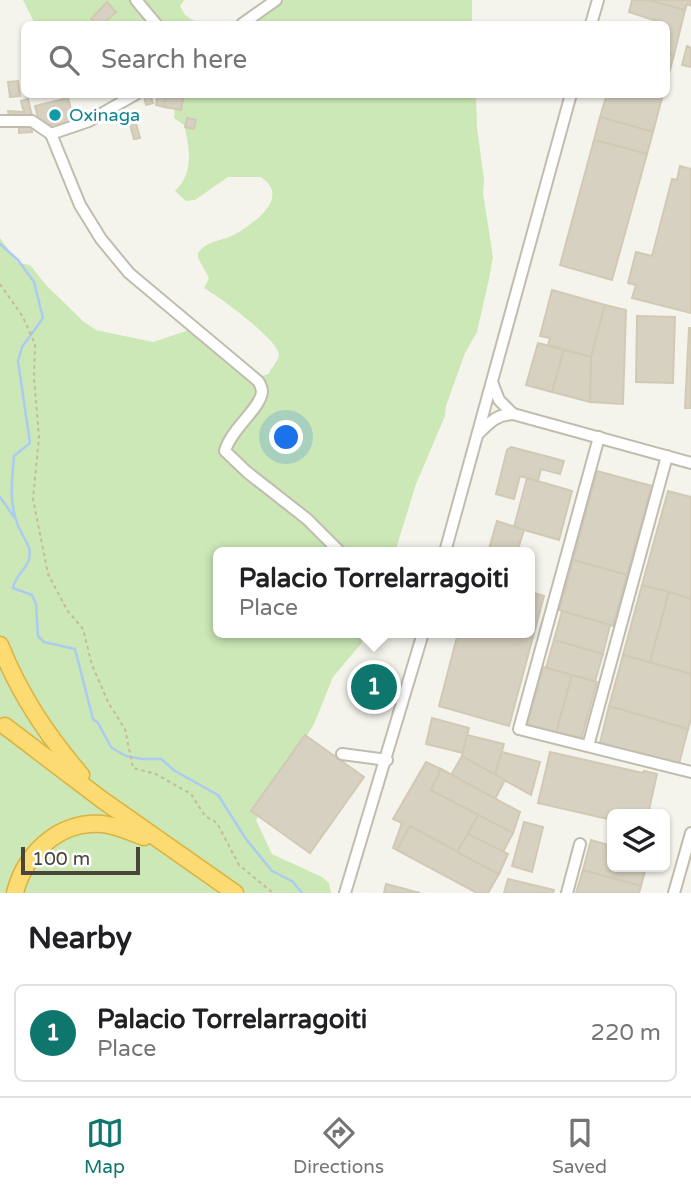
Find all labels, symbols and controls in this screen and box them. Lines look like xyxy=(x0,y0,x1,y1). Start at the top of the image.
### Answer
search box xyxy=(21,21,670,98)
icon: search xyxy=(45,41,83,79)
text: Search here xyxy=(101,44,247,75)
place label: Oxinaga xyxy=(69,104,140,126)
marker: Oxinaga xyxy=(47,107,63,123)
your location xyxy=(269,420,303,454)
popup xyxy=(213,547,535,638)
text: Palacio Torrelarragoiti xyxy=(239,563,509,594)
text: Place xyxy=(239,594,298,622)
pin: 1 xyxy=(351,661,397,713)
map controls xyxy=(607,809,670,872)
button: layers xyxy=(607,809,670,872)
scale bar xyxy=(21,844,140,876)
text: 100 m xyxy=(32,848,90,870)
text: Nearby xyxy=(28,920,132,957)
text: Palacio Torrelarragoiti xyxy=(97,1004,367,1035)
text: 1 xyxy=(46,1019,60,1047)
text: 220 m xyxy=(591,1019,661,1047)
text: Place xyxy=(97,1035,156,1063)
tab: Map xyxy=(84,1114,125,1178)
tab: Directions xyxy=(293,1114,384,1178)
tab: Saved xyxy=(552,1114,607,1178)

